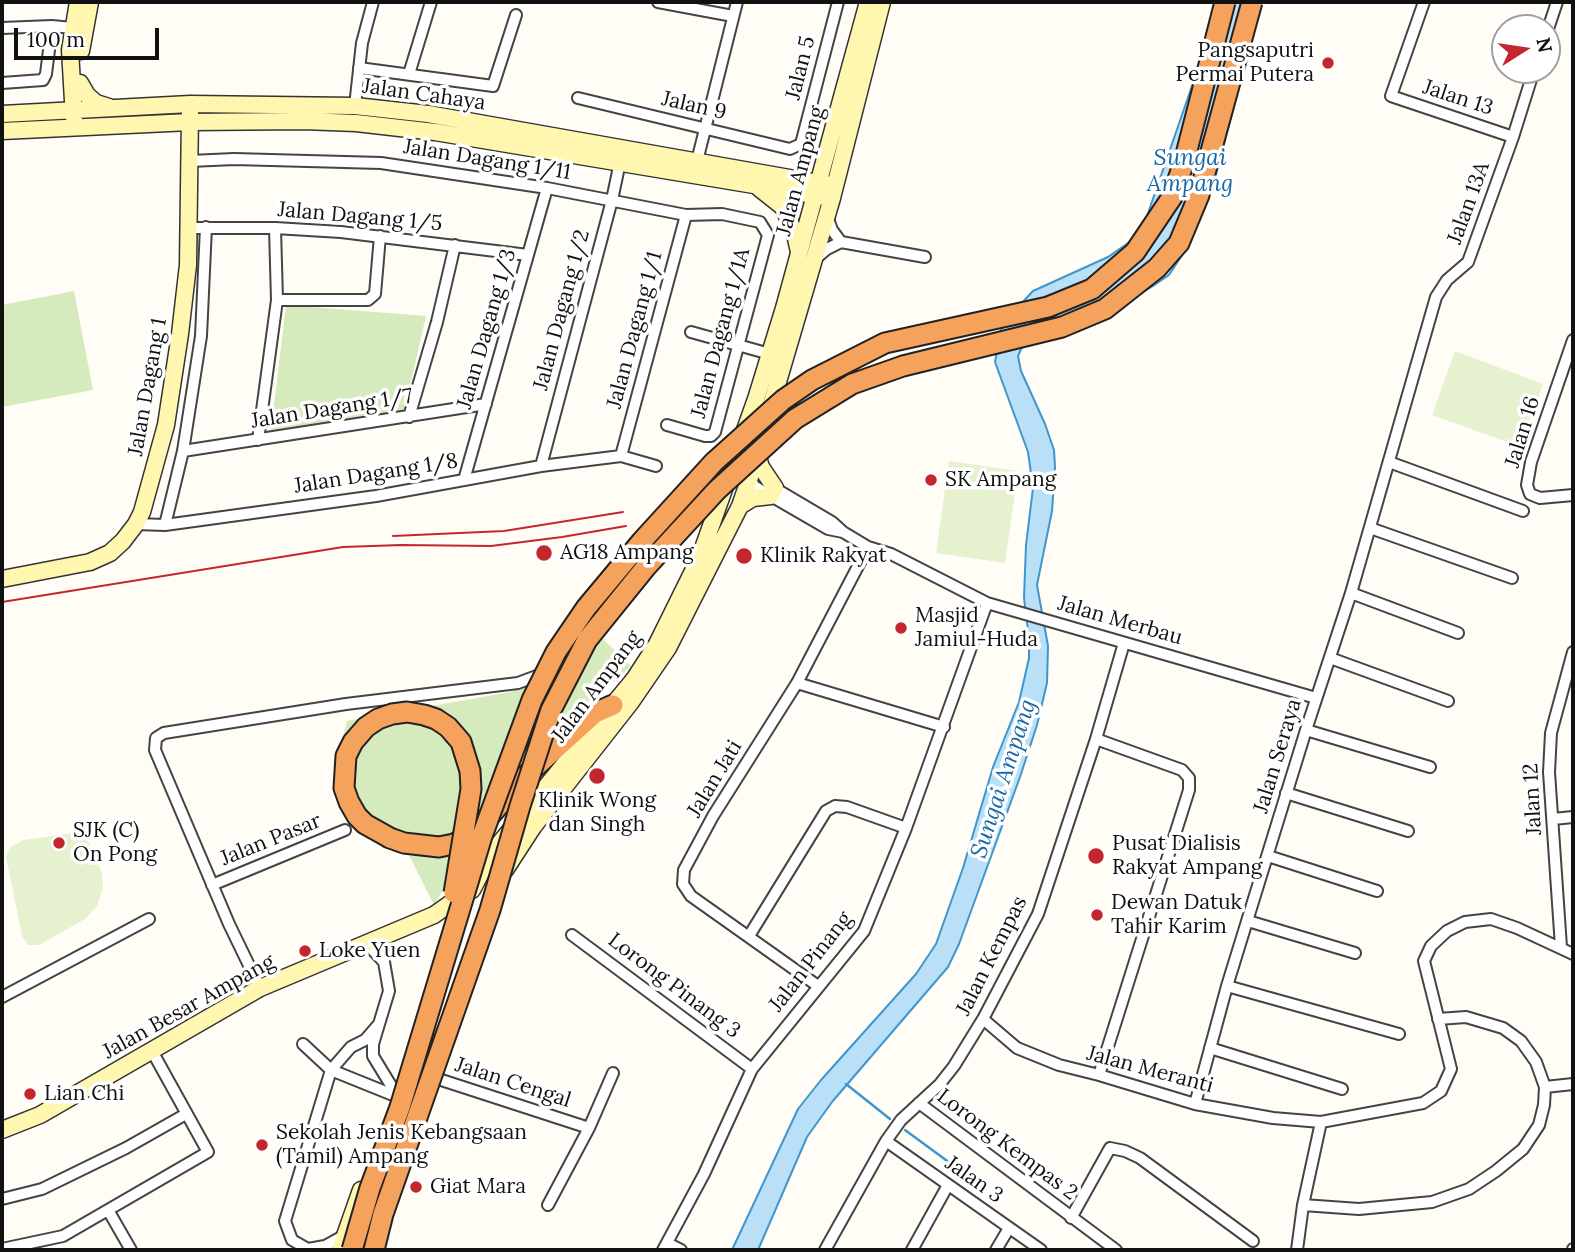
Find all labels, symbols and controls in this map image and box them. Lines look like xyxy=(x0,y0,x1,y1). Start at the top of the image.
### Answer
scale bar xyxy=(18,14,163,58)
north arrow xyxy=(1491,14,1561,84)
text: 100 m xyxy=(27,26,85,53)
street label: Jalan 5 xyxy=(781,34,821,102)
text: N xyxy=(1531,35,1558,55)
place label: Pangsaputri Permai Putera xyxy=(1175,38,1314,88)
marker: Pangsaputri Permai Putera xyxy=(1320,55,1336,71)
street label: Jalan Cahaya xyxy=(361,74,487,116)
street label: Jalan 13 xyxy=(1420,75,1496,121)
street label: Jalan 9 xyxy=(659,86,729,126)
street label: Jalan Ampang xyxy=(772,104,830,238)
street label: Jalan Dagang 1/11 xyxy=(402,134,572,186)
water label: Sungai Ampang xyxy=(1147,144,1233,198)
street label: Jalan 13A xyxy=(1443,158,1495,248)
street label: Jalan Dagang 1/5 xyxy=(277,197,443,237)
street label: Jalan Dagang 1/2 xyxy=(528,227,596,393)
street label: Jalan Dagang 1/1A xyxy=(686,245,756,421)
street label: Jalan Dagang 1/3 xyxy=(452,246,522,412)
street label: Jalan Dagang 1/1 xyxy=(602,249,668,411)
street label: Jalan Dagang 1 xyxy=(123,316,173,458)
street label: Jalan Dagang 1/7 xyxy=(249,384,415,434)
street label: Jalan 16 xyxy=(1500,393,1546,471)
street label: Jalan Dagang 1/8 xyxy=(292,449,460,499)
place label: SK Ampang xyxy=(945,467,1056,493)
marker: SK Ampang xyxy=(923,472,939,488)
place label: AG18 Ampang xyxy=(560,540,694,566)
marker: AG18 Ampang xyxy=(534,543,554,563)
place label: Klinik Rakyat xyxy=(760,543,887,569)
marker: Klinik Rakyat xyxy=(734,546,754,566)
street label: Jalan Merbau xyxy=(1055,591,1185,651)
place label: Masjid Jamiul-Huda xyxy=(915,603,1038,653)
marker: Masjid Jamiul-Huda xyxy=(893,620,909,636)
street label: Jalan Ampang xyxy=(547,626,647,748)
water label: Sungai Ampang xyxy=(965,696,1043,862)
street label: Jalan Seraya xyxy=(1249,696,1307,816)
street label: Jalan Jati xyxy=(682,736,748,822)
street label: Jalan 12 xyxy=(1519,762,1547,836)
marker: Klinik Wong dan Singh xyxy=(587,766,607,786)
place label: Klinik Wong dan Singh xyxy=(538,788,656,838)
street label: Jalan Pasar xyxy=(217,808,325,872)
place label: SJK (C) On Pong xyxy=(73,818,157,868)
place label: Pusat Dialisis Rakyat Ampang xyxy=(1112,831,1262,881)
marker: SJK (C) On Pong xyxy=(51,835,67,851)
marker: Pusat Dialisis Rakyat Ampang xyxy=(1086,846,1106,866)
place label: Dewan Datuk Tahir Karim xyxy=(1111,890,1242,940)
street label: Jalan Kempas xyxy=(951,892,1033,1020)
street label: Jalan Pinang xyxy=(764,907,858,1017)
marker: Dewan Datuk Tahir Karim xyxy=(1089,907,1105,923)
street label: Lorong Pinang 3 xyxy=(603,928,745,1044)
place label: Loke Yuen xyxy=(319,938,420,964)
marker: Loke Yuen xyxy=(297,943,313,959)
street label: Jalan Besar Ampang xyxy=(99,949,279,1065)
street label: Jalan Meranti xyxy=(1084,1041,1216,1099)
street label: Jalan Cengal xyxy=(452,1052,574,1114)
place label: Lian Chi xyxy=(44,1081,124,1107)
street label: Lorong Kempas 2 xyxy=(932,1084,1082,1206)
marker: Lian Chi xyxy=(22,1086,38,1102)
place label: Sekolah Jenis Kebangsaan (Tamil) Ampang xyxy=(276,1120,527,1170)
marker: Sekolah Jenis Kebangsaan (Tamil) Ampang xyxy=(254,1137,270,1153)
street label: Jalan 3 xyxy=(940,1151,1008,1209)
place label: Giat Mara xyxy=(430,1174,526,1200)
marker: Giat Mara xyxy=(408,1179,424,1195)

